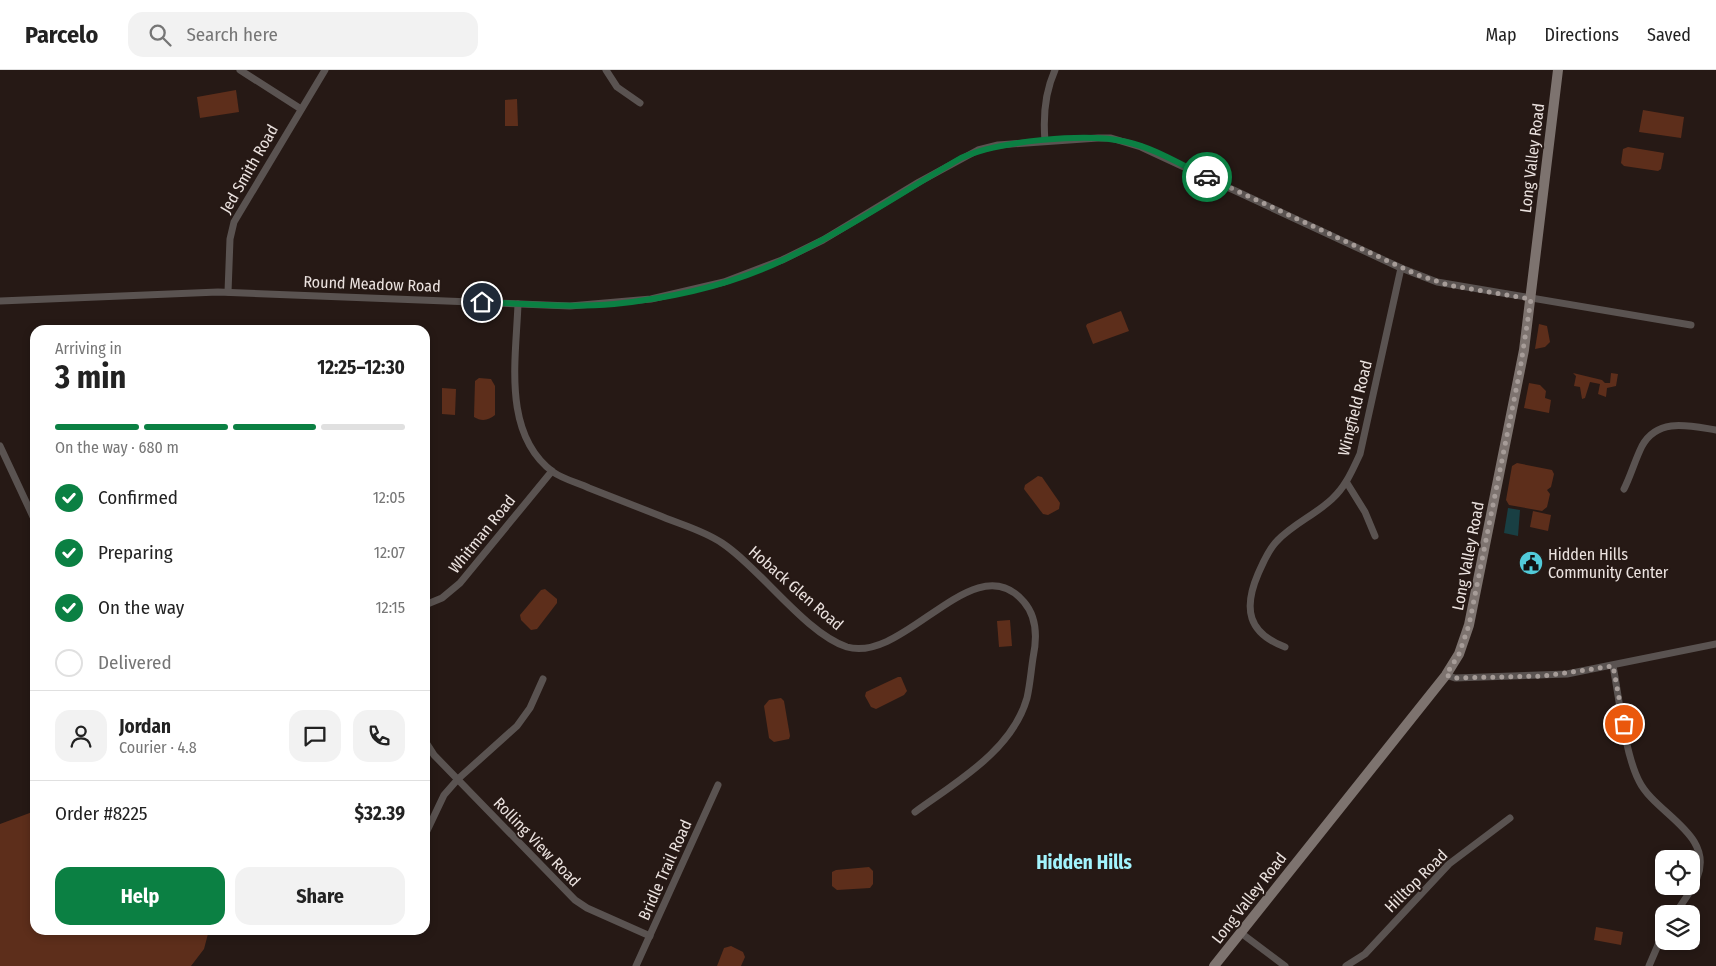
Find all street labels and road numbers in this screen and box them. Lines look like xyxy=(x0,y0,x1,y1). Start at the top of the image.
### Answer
street label: Long Valley Road xyxy=(1516,102,1548,214)
street label: Jed Smith Road xyxy=(216,121,282,217)
street label: Round Meadow Road xyxy=(303,272,441,296)
street label: Wingfield Road xyxy=(1334,358,1376,458)
street label: Whitman Road xyxy=(445,491,519,577)
street label: Long Valley Road xyxy=(1448,500,1488,612)
street label: Hoback Glen Road xyxy=(745,542,847,634)
street label: Rolling View Road xyxy=(490,793,584,891)
street label: Bridle Trail Road xyxy=(634,817,696,923)
street label: Hilltop Road xyxy=(1381,846,1451,916)
street label: Long Valley Road xyxy=(1208,849,1290,947)

